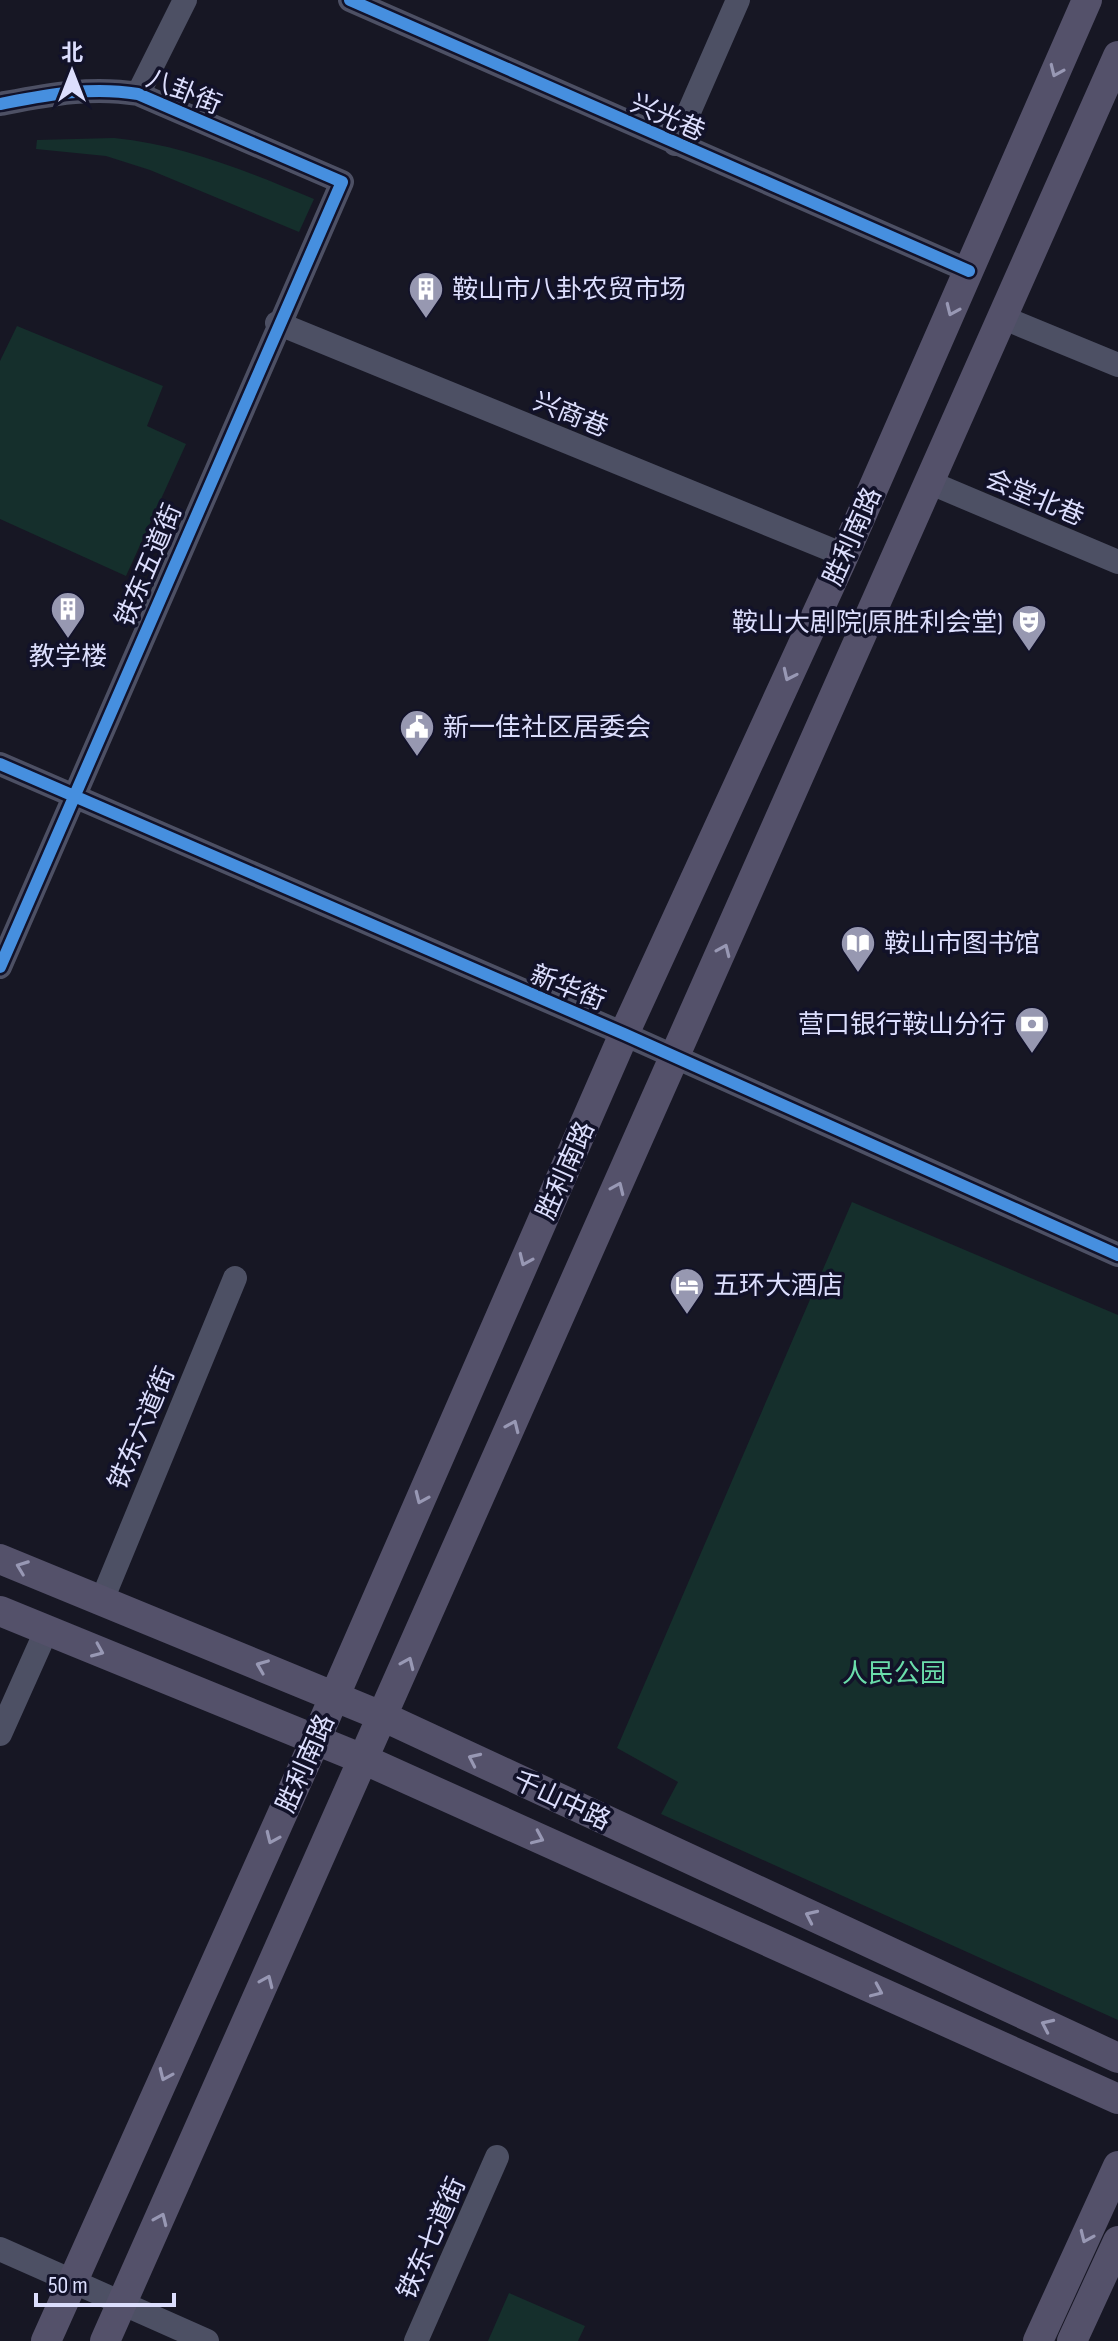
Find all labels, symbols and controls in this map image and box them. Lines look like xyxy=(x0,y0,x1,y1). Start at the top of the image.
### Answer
north arrow xyxy=(32,32,112,112)
text: 北 xyxy=(61,40,83,67)
street label: 八卦街 xyxy=(141,63,225,121)
one-way arrow xyxy=(1050,63,1066,78)
street label: 兴光巷 xyxy=(625,88,709,148)
building icon: 鞍山市八卦农贸市场 xyxy=(407,270,445,320)
place label: 鞍山市八卦农贸市场 xyxy=(452,275,686,306)
one-way arrow xyxy=(946,302,962,316)
street label: 兴商巷 xyxy=(528,386,612,444)
street label: 会堂北巷 xyxy=(980,464,1088,533)
street label: 胜利南路 xyxy=(818,483,889,590)
street label: 铁东五道街 xyxy=(110,500,189,631)
building icon: 教学楼 xyxy=(49,590,87,640)
theatre icon: 鞍山大剧院(原胜利会堂) xyxy=(1010,603,1048,653)
place label: 鞍山大剧院(原胜利会堂) xyxy=(732,608,1003,639)
place label: 教学楼 xyxy=(29,642,107,673)
one-way arrow xyxy=(783,667,799,681)
public building icon: 新一佳社区居委会 xyxy=(398,708,436,758)
place label: 新一佳社区居委会 xyxy=(443,713,651,744)
library icon: 鞍山市图书馆 xyxy=(839,924,877,974)
place label: 鞍山市图书馆 xyxy=(884,929,1040,960)
one-way arrow xyxy=(714,944,730,959)
street label: 新华街 xyxy=(525,959,609,1017)
bank icon: 营口银行鞍山分行 xyxy=(1013,1005,1051,1055)
place label: 营口银行鞍山分行 xyxy=(798,1010,1006,1041)
street label: 胜利南路 xyxy=(531,1117,602,1224)
one-way arrow xyxy=(609,1182,625,1196)
one-way arrow xyxy=(519,1251,535,1266)
hotel icon: 五环大酒店 xyxy=(668,1266,706,1316)
place label: 五环大酒店 xyxy=(713,1271,843,1302)
street label: 铁东六道街 xyxy=(103,1363,182,1494)
one-way arrow xyxy=(503,1419,519,1434)
one-way arrow xyxy=(415,1490,431,1504)
one-way arrow xyxy=(16,1560,30,1577)
one-way arrow xyxy=(90,1641,104,1657)
one-way arrow xyxy=(398,1657,414,1672)
park label: 人民公园 xyxy=(842,1659,946,1690)
one-way arrow xyxy=(256,1660,270,1676)
street label: 胜利南路 xyxy=(271,1710,342,1817)
one-way arrow xyxy=(468,1753,482,1769)
street label: 千山中路 xyxy=(508,1765,615,1837)
one-way arrow xyxy=(530,1828,544,1844)
one-way arrow xyxy=(265,1830,281,1845)
one-way arrow xyxy=(805,1910,820,1926)
one-way arrow xyxy=(257,1975,273,1990)
one-way arrow xyxy=(869,1981,883,1997)
one-way arrow xyxy=(1041,2019,1055,2035)
one-way arrow xyxy=(159,2067,175,2082)
street label: 铁东七道街 xyxy=(392,2173,473,2304)
one-way arrow xyxy=(151,2213,167,2227)
one-way arrow xyxy=(1080,2228,1096,2243)
scale bar xyxy=(36,2257,174,2307)
text: 50 m xyxy=(48,2271,88,2300)

